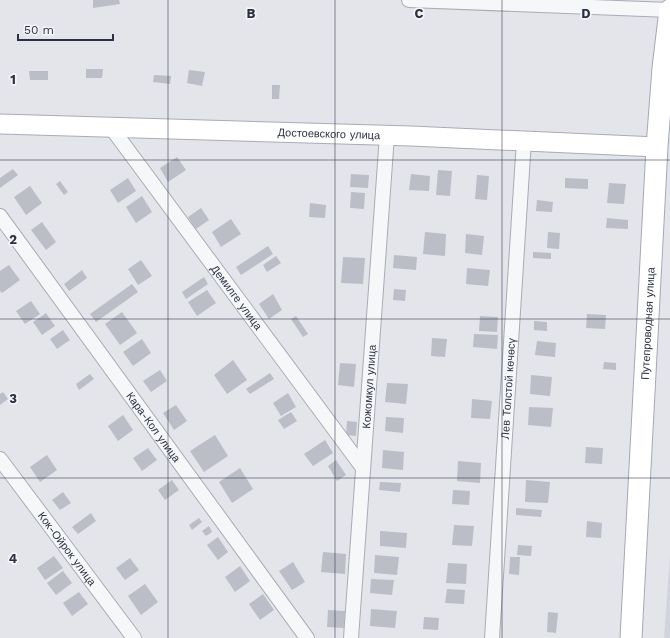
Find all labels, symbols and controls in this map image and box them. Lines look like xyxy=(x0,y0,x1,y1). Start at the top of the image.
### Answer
text: B xyxy=(247,6,256,21)
text: C xyxy=(415,6,424,21)
text: D xyxy=(581,6,591,21)
scale bar xyxy=(18,16,113,42)
text: 50 m xyxy=(24,23,54,37)
text: 1 xyxy=(10,72,16,87)
street label: Достоевского улица xyxy=(277,126,381,142)
text: 2 xyxy=(9,232,17,247)
street label: Демилге улица xyxy=(208,262,265,333)
street label: Путепроводная улица xyxy=(639,266,658,380)
street label: Лев Толстой көчөсү xyxy=(499,337,518,440)
street label: Кожомкул улица xyxy=(360,343,379,429)
street label: Кара-Кол улица xyxy=(123,390,183,466)
text: 3 xyxy=(9,391,17,406)
street label: Кок-Ойрок улица xyxy=(35,510,99,589)
text: 4 xyxy=(9,551,18,566)

